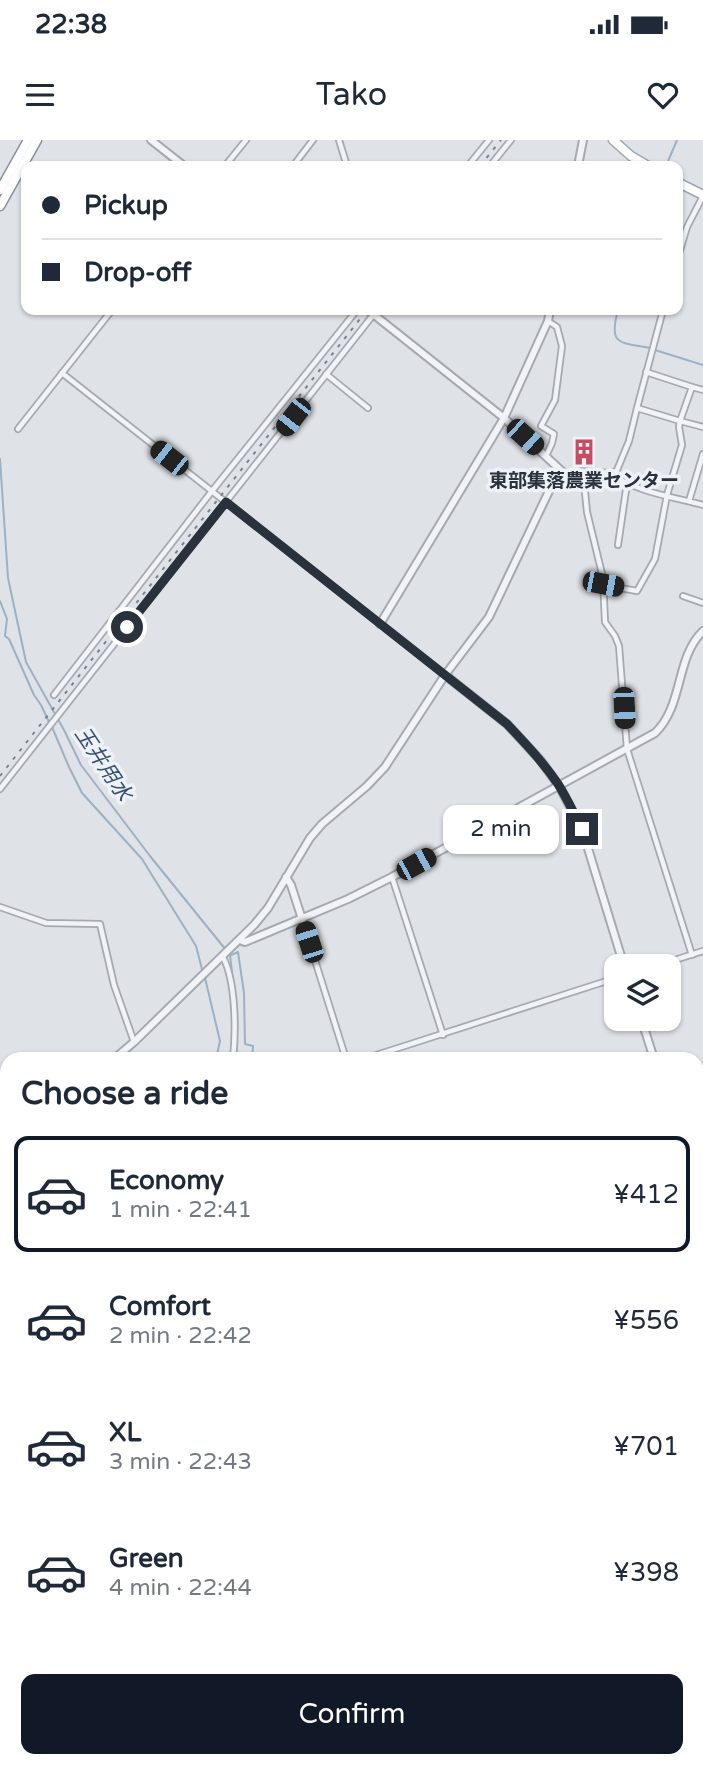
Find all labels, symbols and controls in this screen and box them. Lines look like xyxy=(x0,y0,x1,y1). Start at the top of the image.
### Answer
text: 22:38 xyxy=(35,9,107,40)
icon: menu xyxy=(21,76,59,114)
text: Tako xyxy=(316,76,387,114)
icon: heart xyxy=(644,76,682,114)
text: Pickup xyxy=(84,190,168,221)
text: Drop-off xyxy=(84,257,191,288)
car xyxy=(272,394,315,440)
car xyxy=(503,415,548,459)
car xyxy=(146,437,193,479)
building icon: 東部集落農業センター xyxy=(569,437,599,467)
place label: 東部集落農業センター xyxy=(489,470,679,492)
car xyxy=(581,570,626,598)
route start xyxy=(111,611,143,643)
car xyxy=(613,686,636,730)
water label: 玉井用水 xyxy=(69,722,138,807)
callout: 2 min xyxy=(442,804,558,854)
route end xyxy=(566,813,598,845)
text: 2 min xyxy=(470,815,532,843)
car xyxy=(393,845,440,883)
car xyxy=(293,919,326,965)
map controls xyxy=(604,954,681,1031)
button: layers xyxy=(604,954,681,1031)
text: Choose a ride xyxy=(21,1075,228,1113)
icon: car xyxy=(25,1163,88,1226)
text: Economy xyxy=(109,1165,224,1196)
text: ¥412 xyxy=(613,1179,679,1210)
text: 1 min · 22:41 xyxy=(109,1196,252,1224)
icon: car xyxy=(25,1289,88,1352)
text: Comfort xyxy=(109,1291,211,1322)
text: ¥556 xyxy=(613,1305,679,1336)
text: 2 min · 22:42 xyxy=(109,1322,252,1350)
icon: car xyxy=(25,1415,88,1478)
text: XL xyxy=(109,1417,141,1448)
text: ¥701 xyxy=(613,1431,679,1462)
text: 3 min · 22:43 xyxy=(109,1448,252,1476)
icon: car xyxy=(25,1541,88,1604)
text: Green xyxy=(109,1543,184,1574)
text: ¥398 xyxy=(613,1557,679,1588)
text: 4 min · 22:44 xyxy=(109,1574,252,1602)
button: Confirm xyxy=(21,1674,683,1754)

